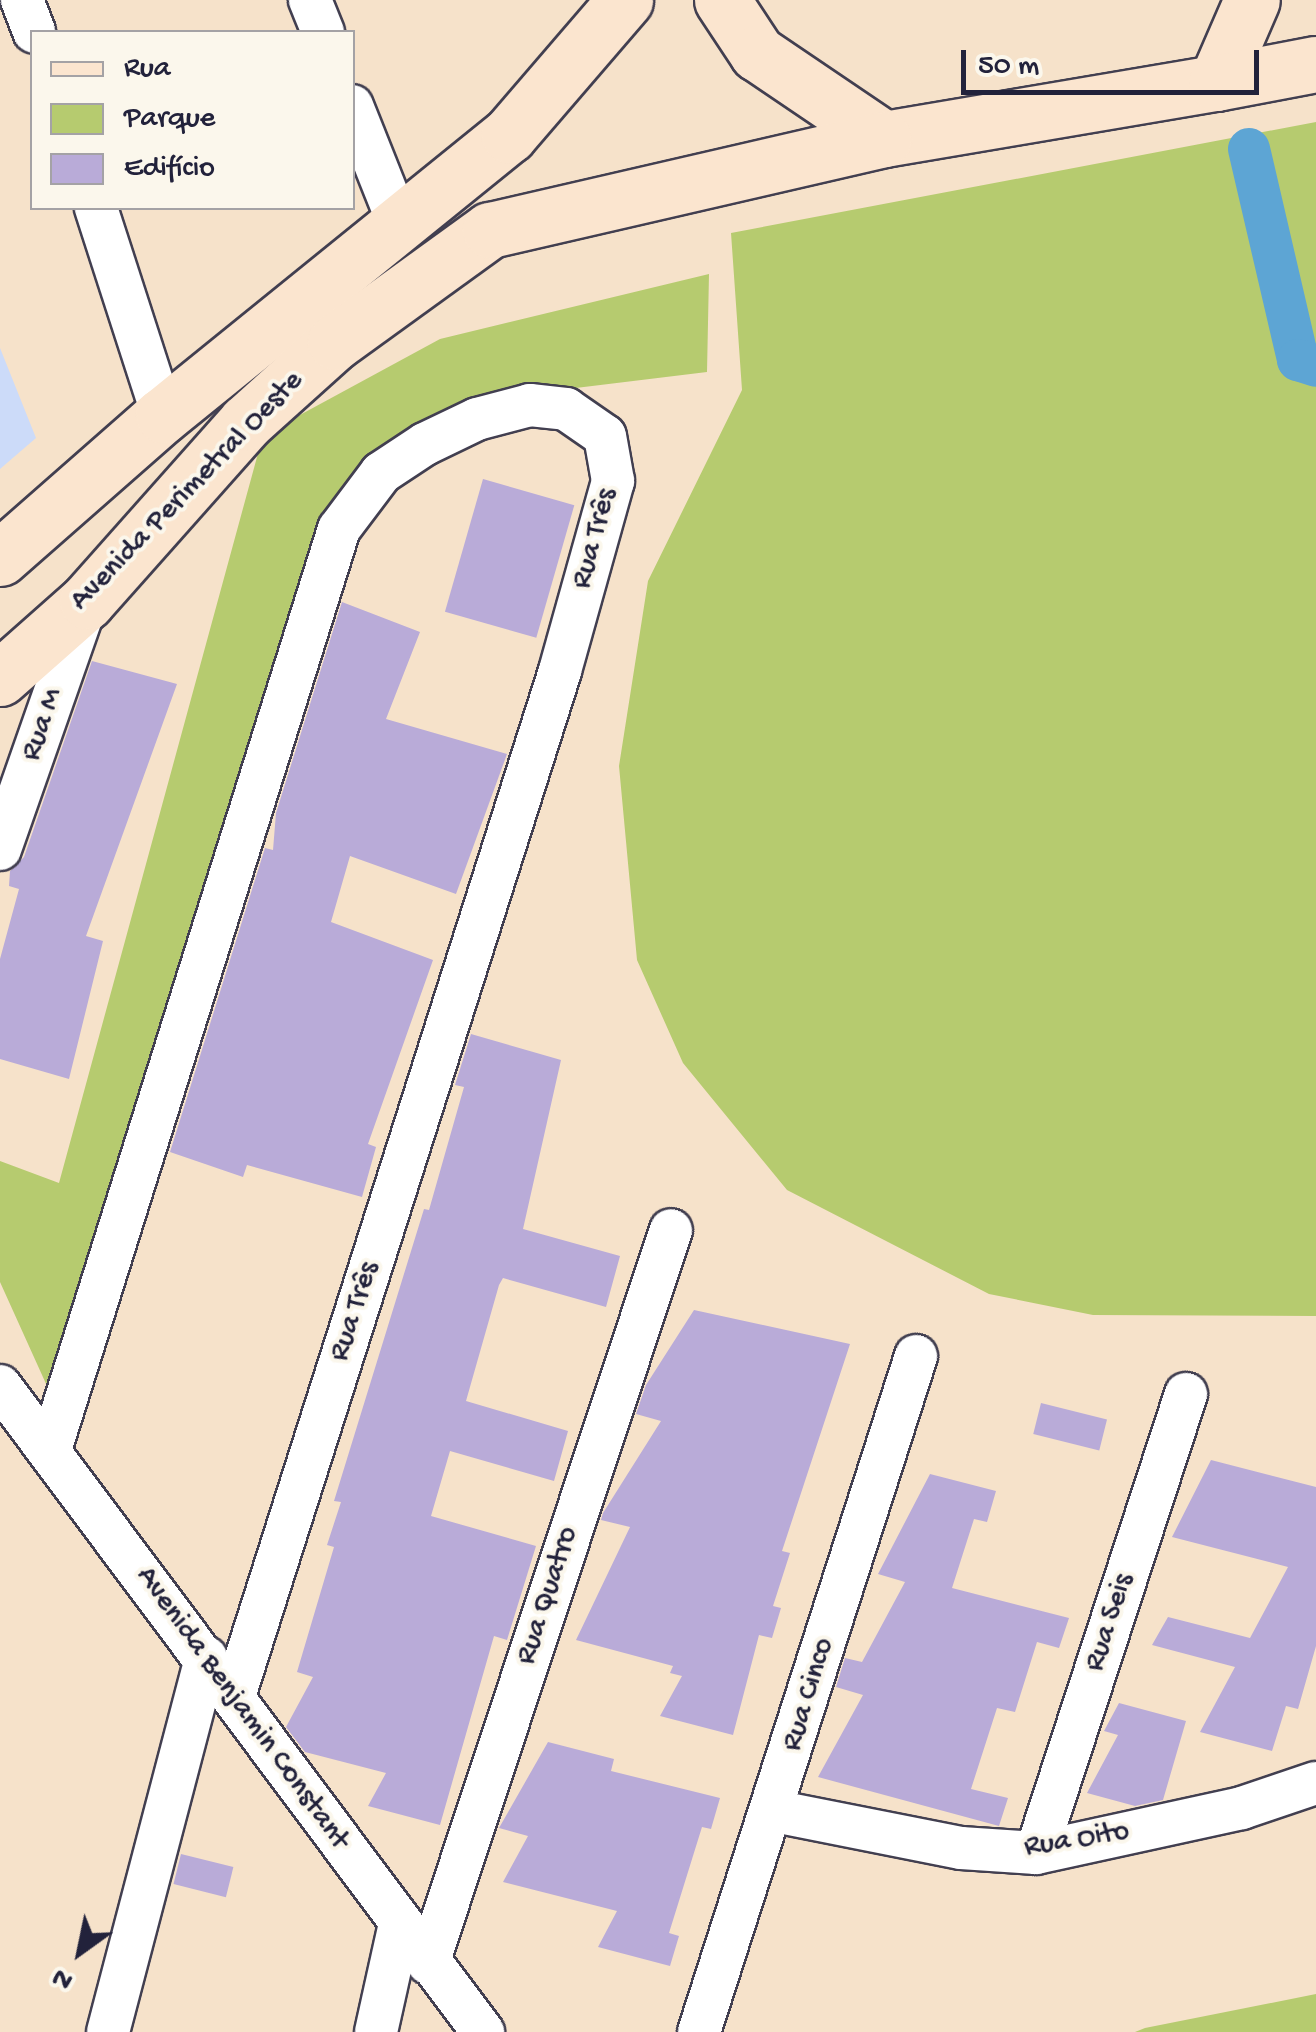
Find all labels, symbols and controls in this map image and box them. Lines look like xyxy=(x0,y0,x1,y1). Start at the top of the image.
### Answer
legend xyxy=(30,30,355,210)
scale bar xyxy=(966,30,1264,92)
text: 50 m xyxy=(978,50,1039,85)
text: Rua xyxy=(124,52,170,87)
text: Parque xyxy=(124,102,215,137)
text: Edifício xyxy=(124,152,215,187)
street label: Avenida Perimetral Oeste xyxy=(64,364,312,620)
street label: Rua Três xyxy=(565,485,627,593)
street label: Rua M xyxy=(15,684,73,766)
street label: Rua Três xyxy=(323,1258,389,1366)
street label: Rua Quatro xyxy=(510,1522,588,1670)
street label: Avenida Benjamin Constant xyxy=(126,1561,356,1857)
street label: Rua Seis xyxy=(1078,1570,1144,1676)
street label: Rua Cinco xyxy=(776,1634,844,1756)
street label: Rua Oito xyxy=(1022,1815,1132,1867)
north arrow xyxy=(30,1902,130,2002)
text: N xyxy=(47,1959,80,1996)

